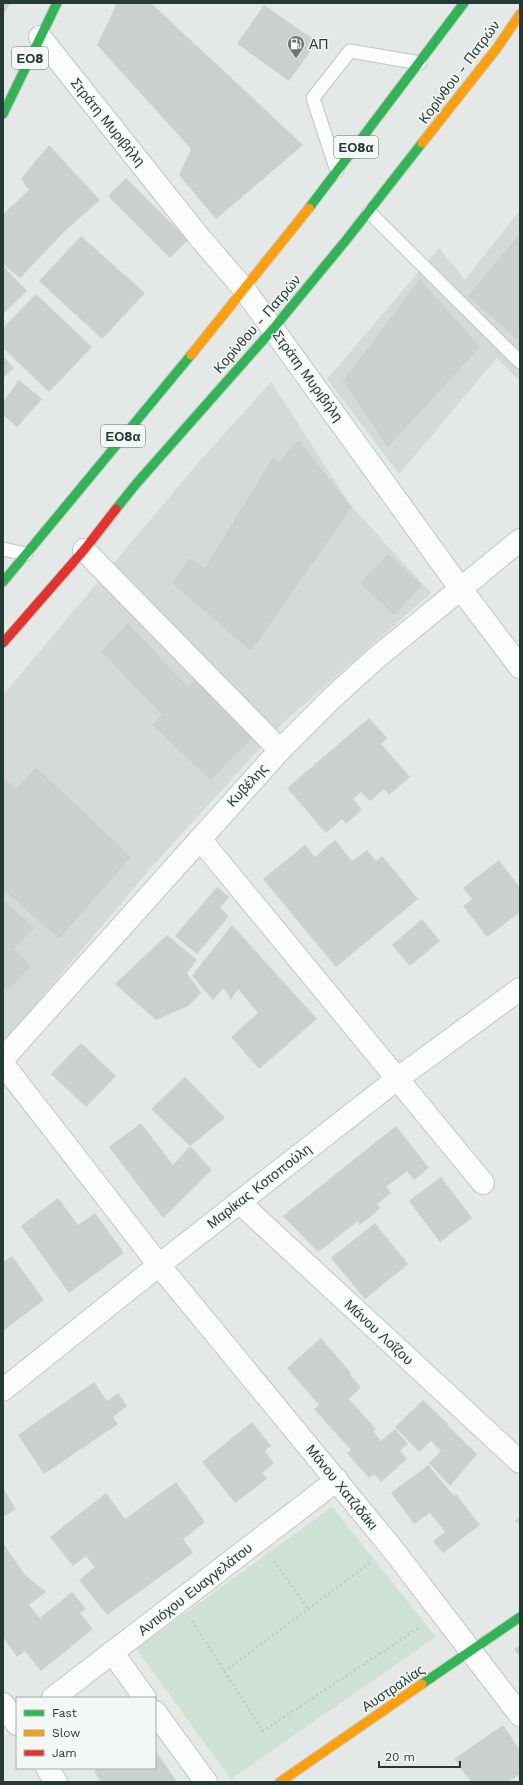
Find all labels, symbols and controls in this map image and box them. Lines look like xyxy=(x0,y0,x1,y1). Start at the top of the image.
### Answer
street label: Κορίνθου - Πατρών xyxy=(415,17,503,127)
fuel station icon: ΑΠ xyxy=(286,34,306,59)
place label: ΑΠ xyxy=(309,36,328,52)
road number: ΕΟ8 xyxy=(12,47,48,69)
street label: Στράτη Μυριβήλη xyxy=(68,75,148,169)
road number: ΕΟ8α xyxy=(334,136,378,158)
street label: Κορίνθου - Πατρών xyxy=(210,272,304,376)
street label: Στράτη Μυριβήλη xyxy=(270,327,346,425)
road number: ΕΟ8α xyxy=(101,425,145,447)
street label: Κυβέλης xyxy=(223,760,271,810)
street label: Μαρίκας Κοτοπούλη xyxy=(204,1140,314,1232)
street label: Μάνου Λοΐζου xyxy=(341,1296,417,1368)
street label: Μάνου Χατζιδάκι xyxy=(303,1441,381,1533)
street label: Αντιόχου Ευαγγελάτου xyxy=(135,1540,255,1638)
street label: Αυστραλίας xyxy=(359,1661,428,1715)
legend xyxy=(16,1697,156,1769)
text: Fast xyxy=(52,1706,77,1720)
text: Slow xyxy=(52,1726,80,1740)
scale bar xyxy=(379,1743,460,1769)
text: Jam xyxy=(52,1746,77,1760)
text: 20 m xyxy=(385,1750,415,1764)

